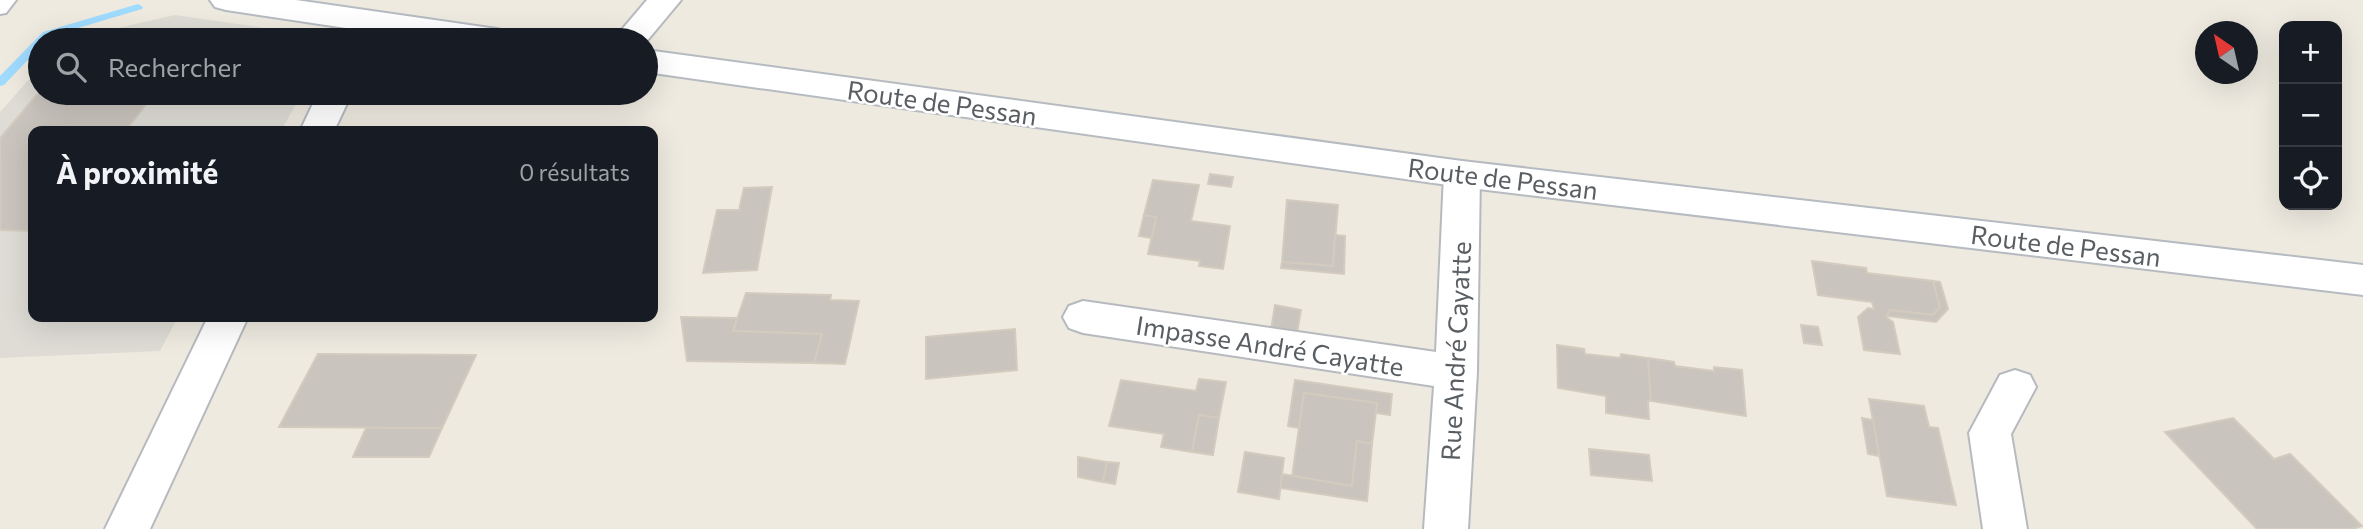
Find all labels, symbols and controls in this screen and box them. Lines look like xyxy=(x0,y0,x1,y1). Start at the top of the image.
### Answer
north arrow xyxy=(2195,21,2258,84)
map controls xyxy=(2279,21,2342,210)
button: + xyxy=(2279,21,2342,84)
search box xyxy=(28,28,658,105)
icon: search xyxy=(52,48,90,86)
text: Rechercher xyxy=(108,51,242,82)
street label: Route de Pessan xyxy=(845,73,1039,131)
button: − xyxy=(2279,84,2342,147)
button: locate xyxy=(2279,147,2342,210)
street label: Route de Pessan xyxy=(1406,151,1600,205)
text: À proximité xyxy=(56,153,218,190)
text: 0 résultats xyxy=(519,158,630,186)
street label: Route de Pessan xyxy=(1969,218,2163,272)
street label: Rue André Cayatte xyxy=(1434,240,1476,462)
street label: Impasse André Cayatte xyxy=(1134,309,1406,381)

